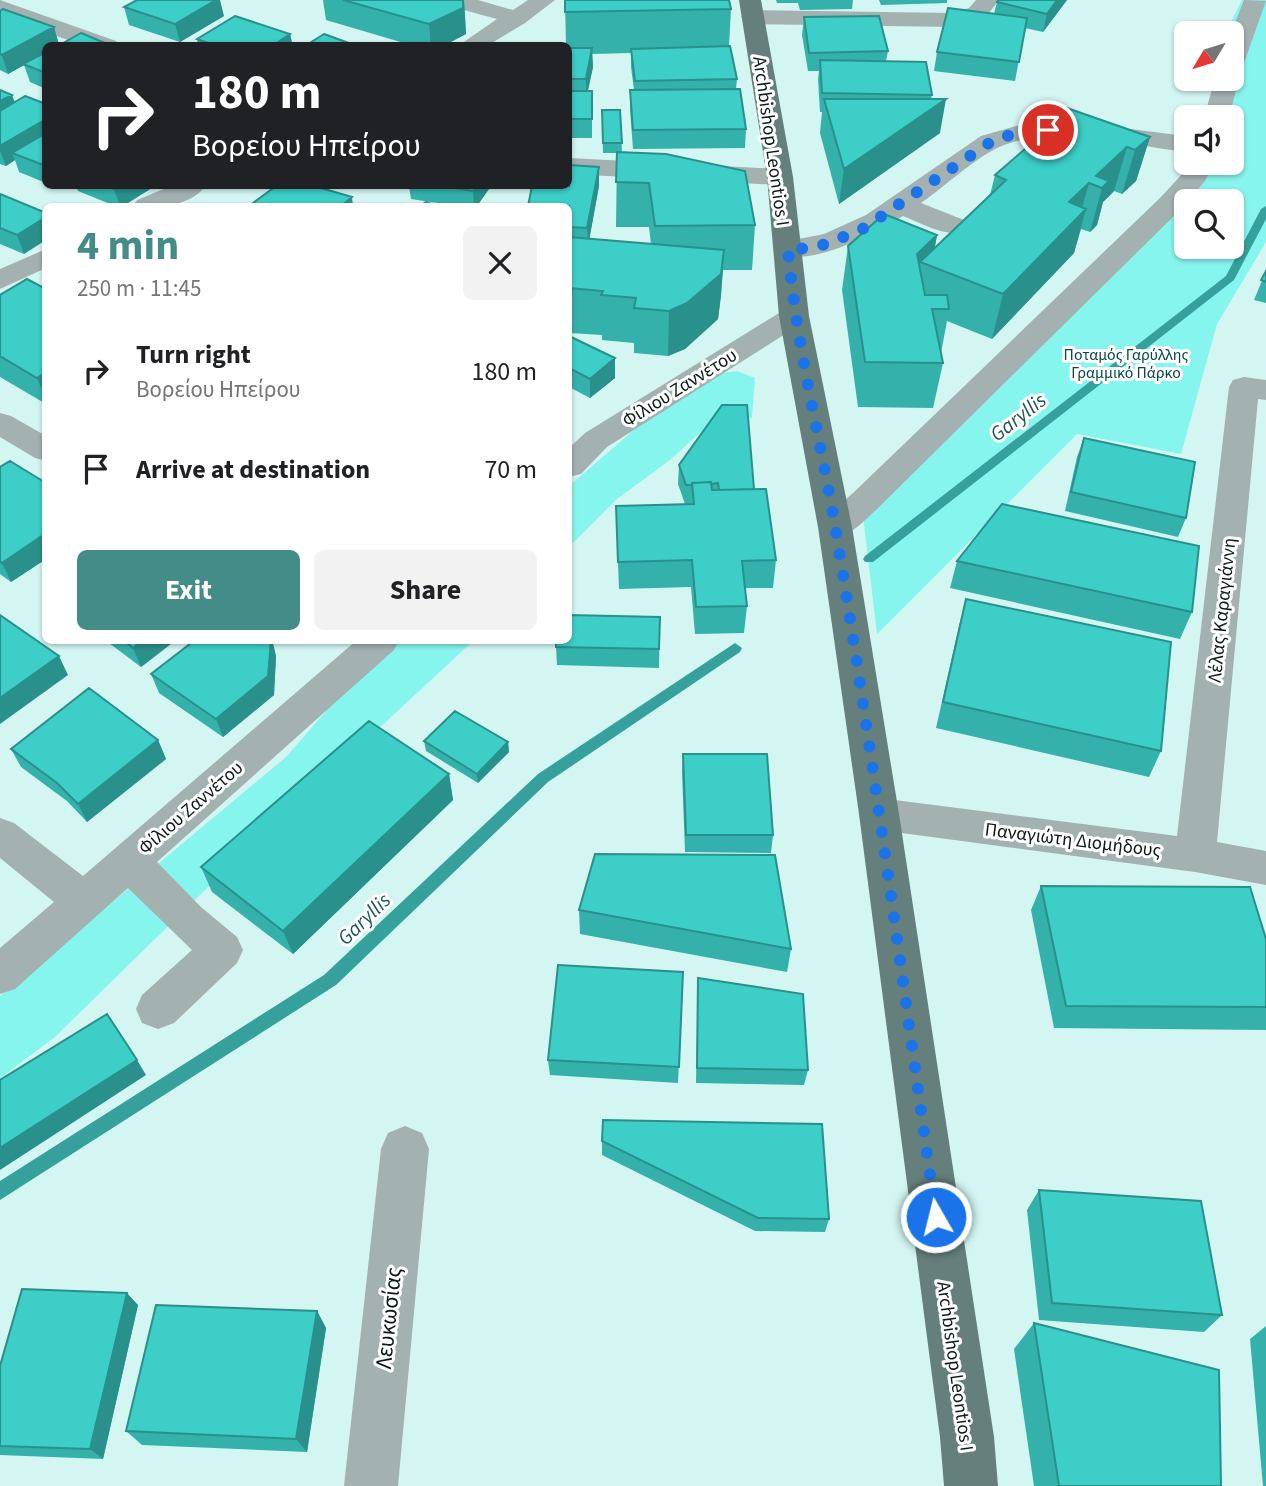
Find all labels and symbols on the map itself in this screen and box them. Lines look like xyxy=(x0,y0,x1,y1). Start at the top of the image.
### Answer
north arrow xyxy=(1174,21,1244,91)
street label: Archbishop Leontios I xyxy=(745,55,796,228)
pin xyxy=(1018,100,1078,160)
street label: Φίλιου Ζαννέτου xyxy=(617,342,742,434)
park label: Ποταμός Γαρύλλης Γραμμικό Πάρκο xyxy=(1064,344,1188,384)
water label: Garyllis xyxy=(983,385,1053,449)
street label: Λέλας Καραγιάννη xyxy=(1201,537,1244,684)
street label: Φίλιου Ζαννέτου xyxy=(133,755,249,861)
street label: Παναγιώτη Διομήδους xyxy=(983,816,1162,865)
water label: Garyllis xyxy=(330,886,398,952)
position arrow xyxy=(899,1180,973,1254)
street label: Λευκωσίας xyxy=(367,1266,410,1370)
street label: Archbishop Leontios I xyxy=(929,1280,980,1453)

